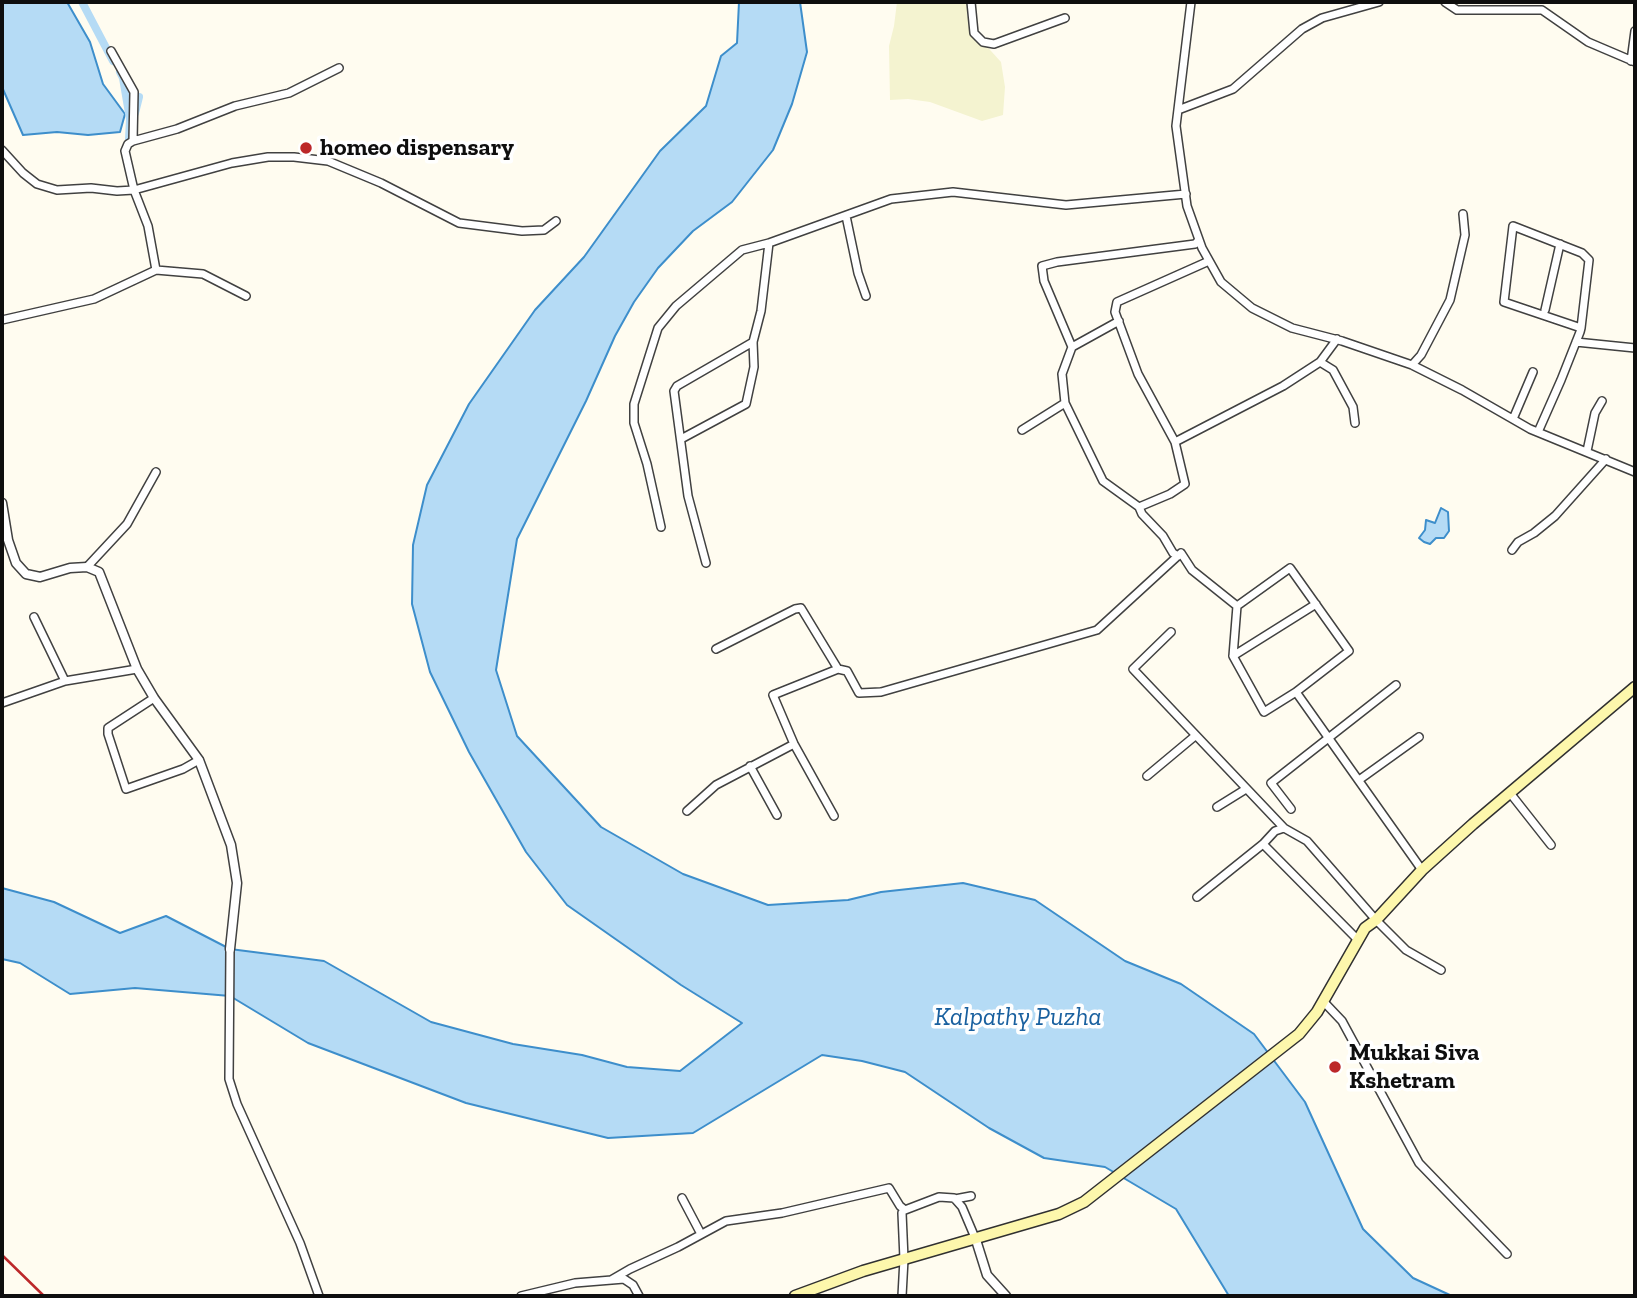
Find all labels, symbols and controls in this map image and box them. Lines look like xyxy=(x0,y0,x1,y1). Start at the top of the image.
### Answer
place label: homeo dispensary xyxy=(320,134,514,162)
marker: homeo dispensary xyxy=(298,140,314,156)
water label: Kalpathy Puzha xyxy=(934,1002,1102,1034)
place label: Mukkai Siva Kshetram xyxy=(1349,1039,1479,1095)
marker: Mukkai Siva Kshetram xyxy=(1327,1059,1343,1075)

